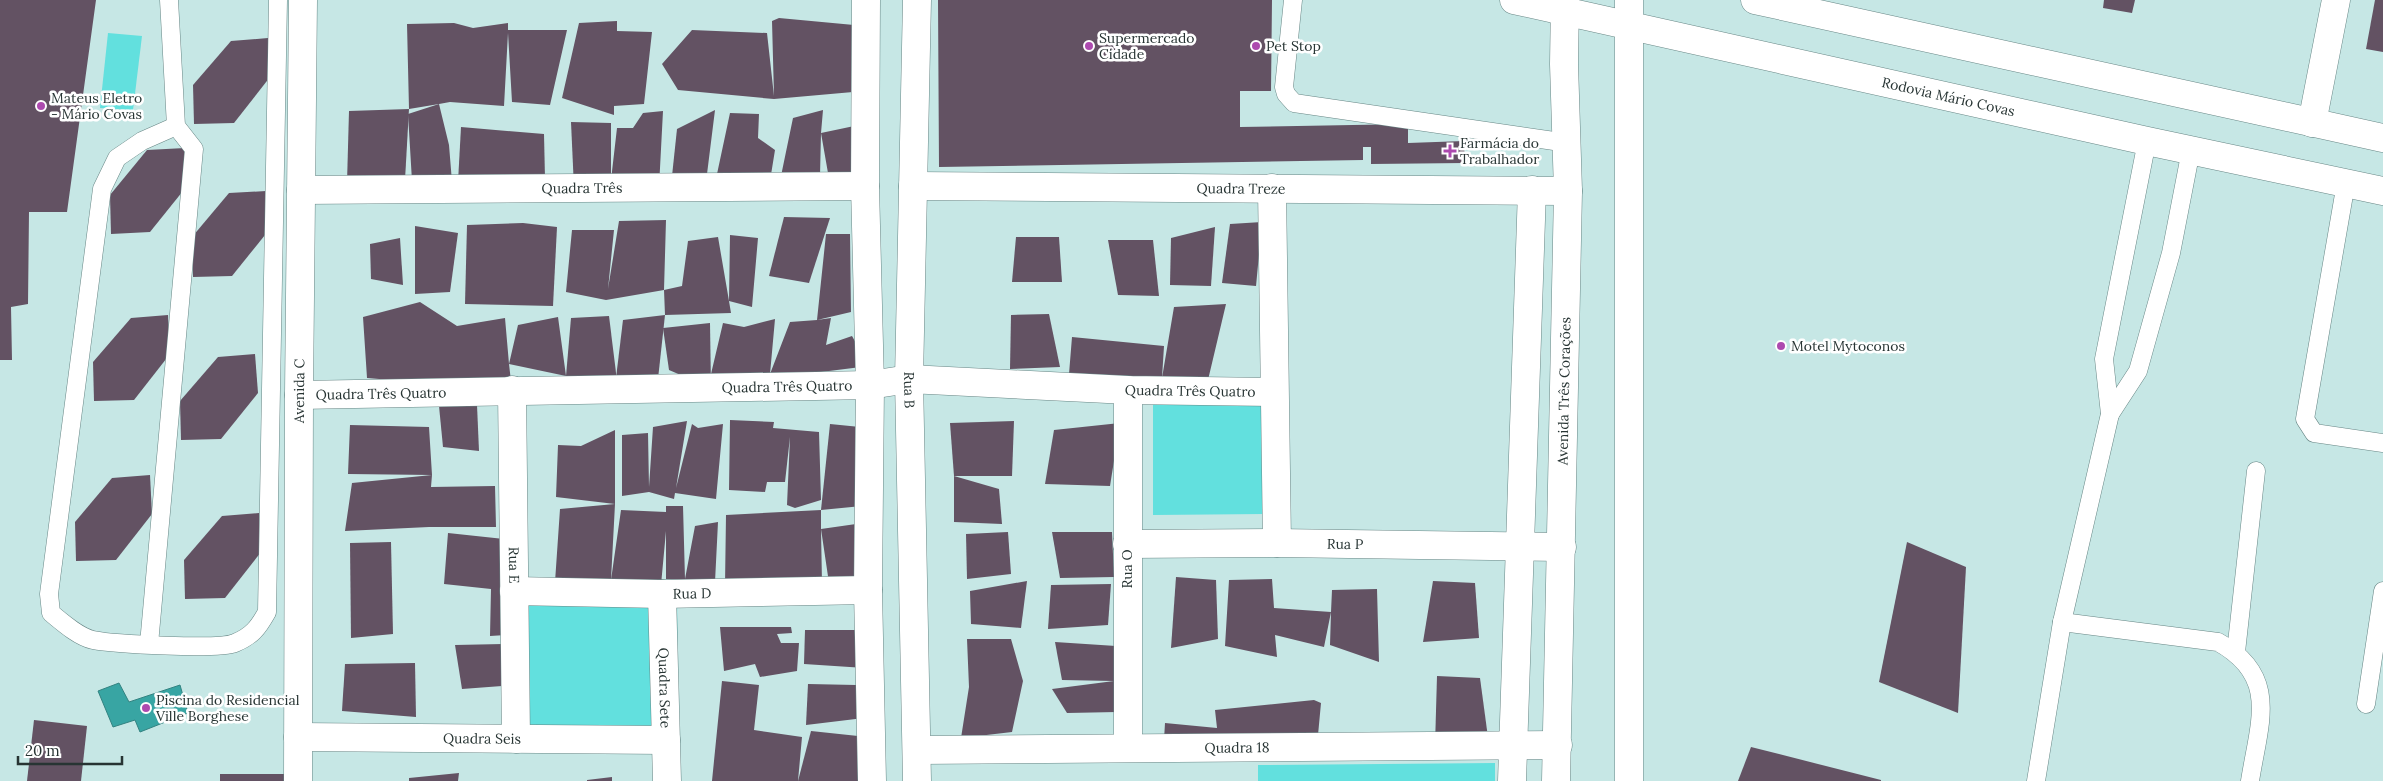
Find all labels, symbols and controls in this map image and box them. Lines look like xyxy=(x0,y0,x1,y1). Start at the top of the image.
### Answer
place label: Supermercado Cidade xyxy=(1099,29,1195,63)
place label: Pet Stop xyxy=(1266,37,1321,55)
marker: Supermercado Cidade xyxy=(1083,40,1095,52)
marker: Pet Stop xyxy=(1250,40,1262,52)
street label: Rodovia Mário Covas xyxy=(1880,73,2017,120)
place label: Mateus Eletro - Mário Covas xyxy=(51,89,142,123)
marker: Mateus Eletro - Mário Covas xyxy=(35,100,47,112)
place label: Farmácia do Trabalhador xyxy=(1460,134,1539,168)
marker: Farmácia do Trabalhador xyxy=(1444,145,1456,157)
street label: Quadra Três xyxy=(542,179,622,197)
street label: Quadra Treze xyxy=(1196,179,1286,198)
street label: Avenida Três Corações xyxy=(1553,317,1574,466)
place label: Motel Mytoconos xyxy=(1791,337,1905,355)
marker: Motel Mytoconos xyxy=(1775,340,1787,352)
street label: Avenida C xyxy=(290,358,308,424)
street label: Rua B xyxy=(900,371,919,409)
street label: Quadra Três Quatro xyxy=(721,376,852,397)
street label: Quadra Três Quatro xyxy=(1125,381,1256,401)
street label: Quadra Três Quatro xyxy=(315,383,447,404)
street label: Rua P xyxy=(1327,535,1364,553)
street label: Rua E xyxy=(505,546,523,584)
street label: Rua O xyxy=(1118,549,1136,589)
street label: Rua D xyxy=(673,584,711,603)
street label: Quadra Sete xyxy=(654,647,675,729)
place label: Piscina do Residencial Ville Borghese xyxy=(155,691,300,725)
marker: Piscina do Residencial Ville Borghese xyxy=(140,702,152,714)
street label: Quadra Seis xyxy=(443,729,521,748)
scale bar xyxy=(18,734,121,766)
street label: Quadra 18 xyxy=(1204,738,1270,757)
text: 20 m xyxy=(25,741,60,760)

